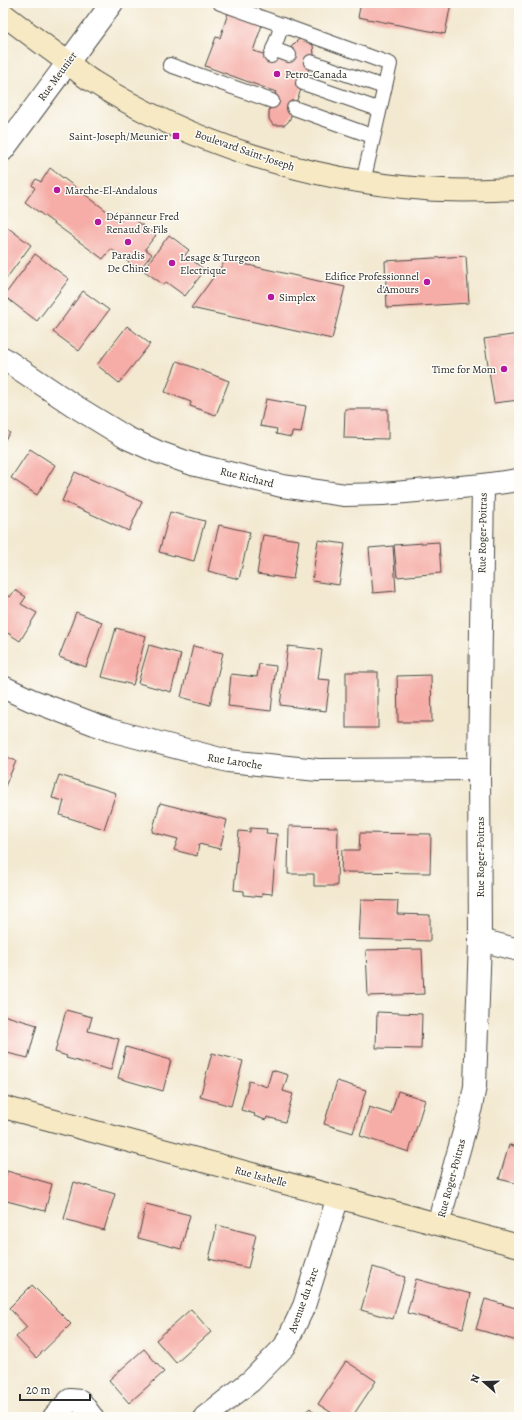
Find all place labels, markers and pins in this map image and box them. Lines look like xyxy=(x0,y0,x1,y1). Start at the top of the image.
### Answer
place label: Petro-Canada xyxy=(285,67,348,82)
marker: Petro-Canada xyxy=(272,69,282,79)
place label: Saint-Joseph/Meunier xyxy=(69,129,168,144)
marker: Saint-Joseph/Meunier xyxy=(171,131,181,141)
place label: Marche-El-Andalous xyxy=(65,183,157,198)
marker: Marche-El-Andalous xyxy=(52,185,62,195)
place label: Dépanneur Fred Renaud & Fils xyxy=(106,209,179,237)
marker: Dépanneur Fred Renaud & Fils xyxy=(93,217,103,227)
marker: Paradis De Chine xyxy=(123,237,133,247)
place label: Paradis De Chine xyxy=(107,248,149,276)
place label: Lesage & Turgeon Electrique xyxy=(180,250,260,278)
marker: Lesage & Turgeon Electrique xyxy=(167,258,177,268)
place label: Edifice Professionnel d'Amours xyxy=(325,269,419,297)
marker: Edifice Professionnel d'Amours xyxy=(422,277,432,287)
place label: Simplex xyxy=(279,290,316,305)
marker: Simplex xyxy=(266,292,276,302)
place label: Time for Mom xyxy=(432,362,496,377)
marker: Time for Mom xyxy=(499,364,509,374)

